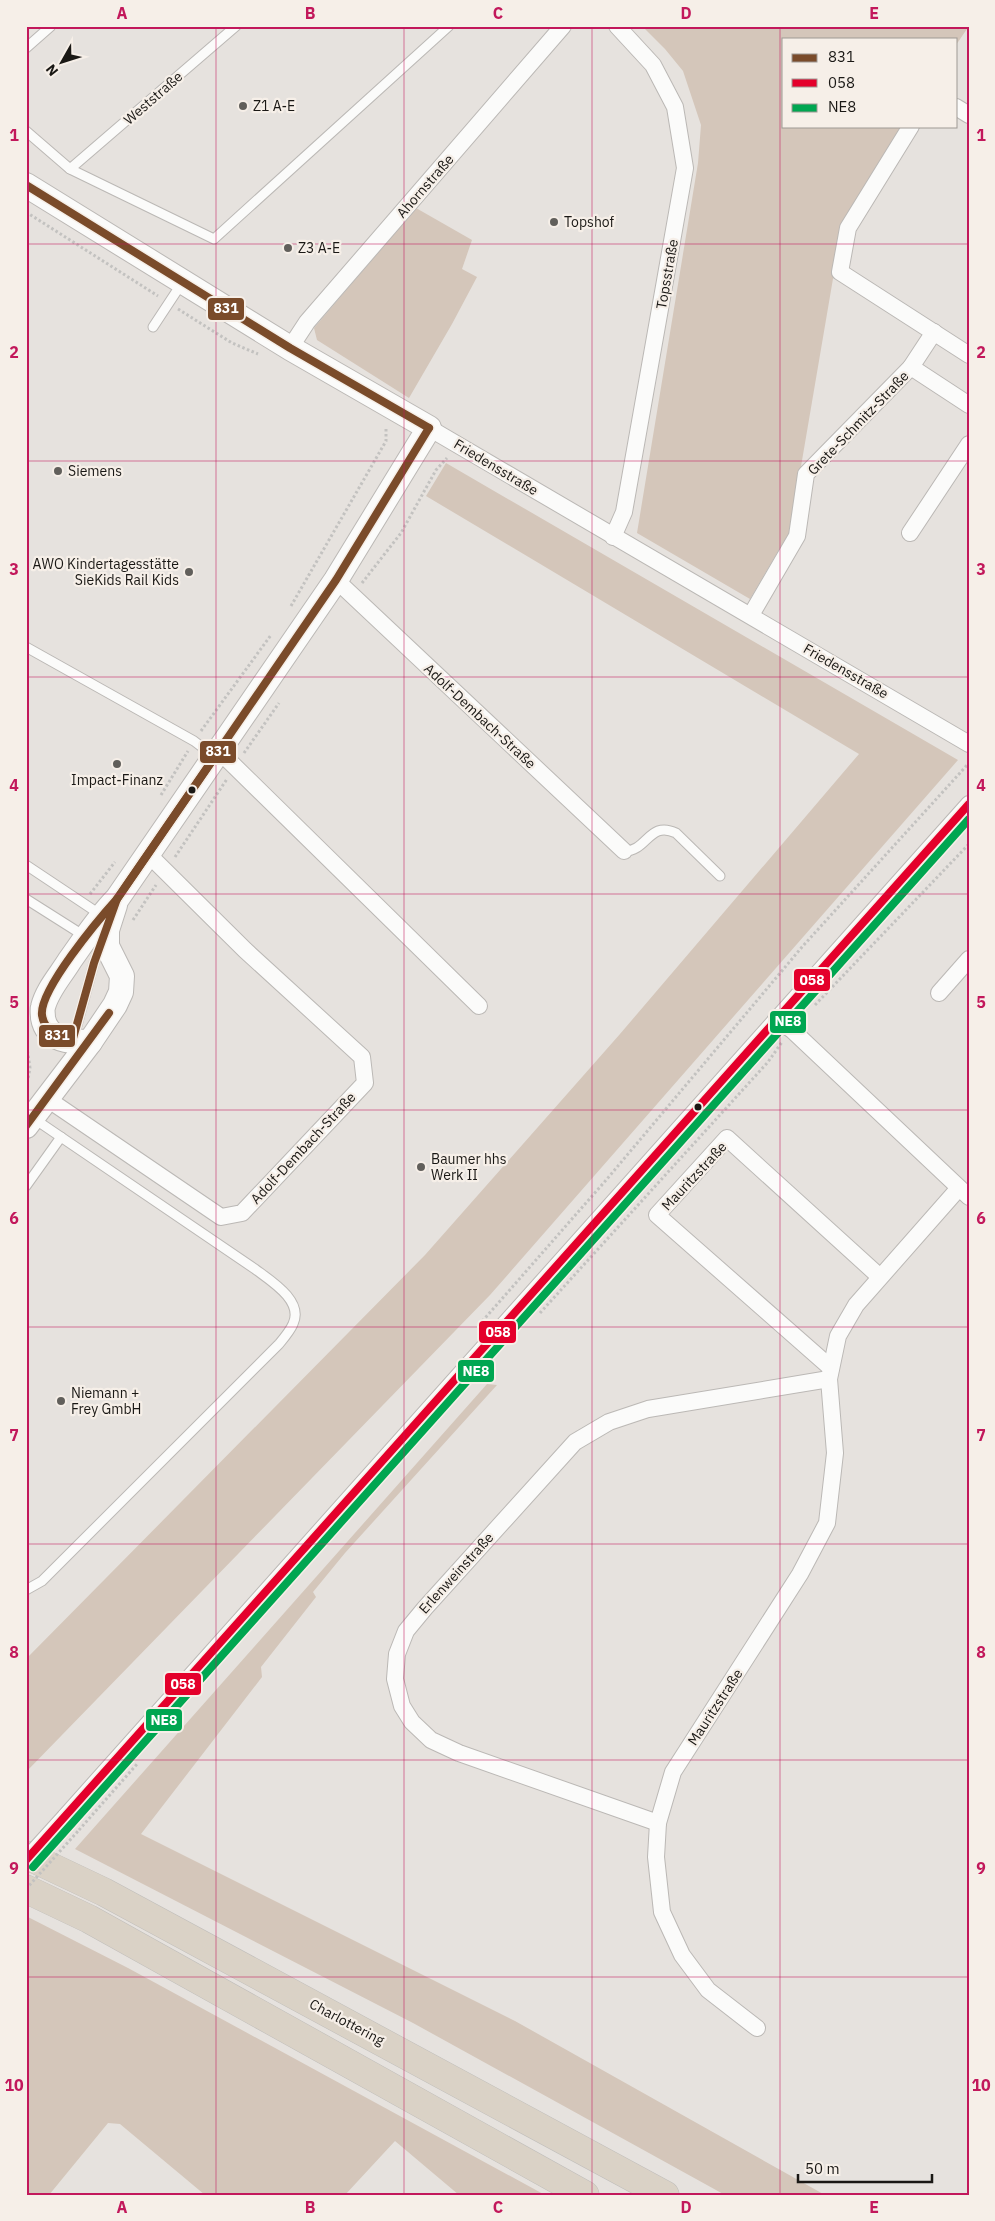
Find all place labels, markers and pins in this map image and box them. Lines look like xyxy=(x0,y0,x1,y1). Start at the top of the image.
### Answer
place label: Z1 A-E xyxy=(253,97,295,115)
marker: Z1 A-E xyxy=(237,100,249,112)
place label: Topshof xyxy=(564,213,615,231)
marker: Topshof xyxy=(548,216,560,228)
place label: Z3 A-E xyxy=(298,239,340,257)
marker: Z3 A-E xyxy=(282,242,294,254)
place label: Siemens xyxy=(68,462,122,480)
marker: Siemens xyxy=(52,465,64,477)
place label: AWO Kindertagesstätte SieKids Rail Kids xyxy=(33,555,179,589)
marker: AWO Kindertagesstätte SieKids Rail Kids xyxy=(183,566,195,578)
marker: Impact-Finanz xyxy=(111,758,123,770)
place label: Impact-Finanz xyxy=(71,771,163,789)
unlabelled marker xyxy=(187,785,197,795)
unlabelled marker xyxy=(693,1102,703,1112)
place label: Baumer hhs Werk II xyxy=(431,1150,507,1184)
marker: Baumer hhs Werk II xyxy=(415,1161,427,1173)
place label: Niemann + Frey GmbH xyxy=(71,1384,142,1418)
marker: Niemann + Frey GmbH xyxy=(55,1395,67,1407)

